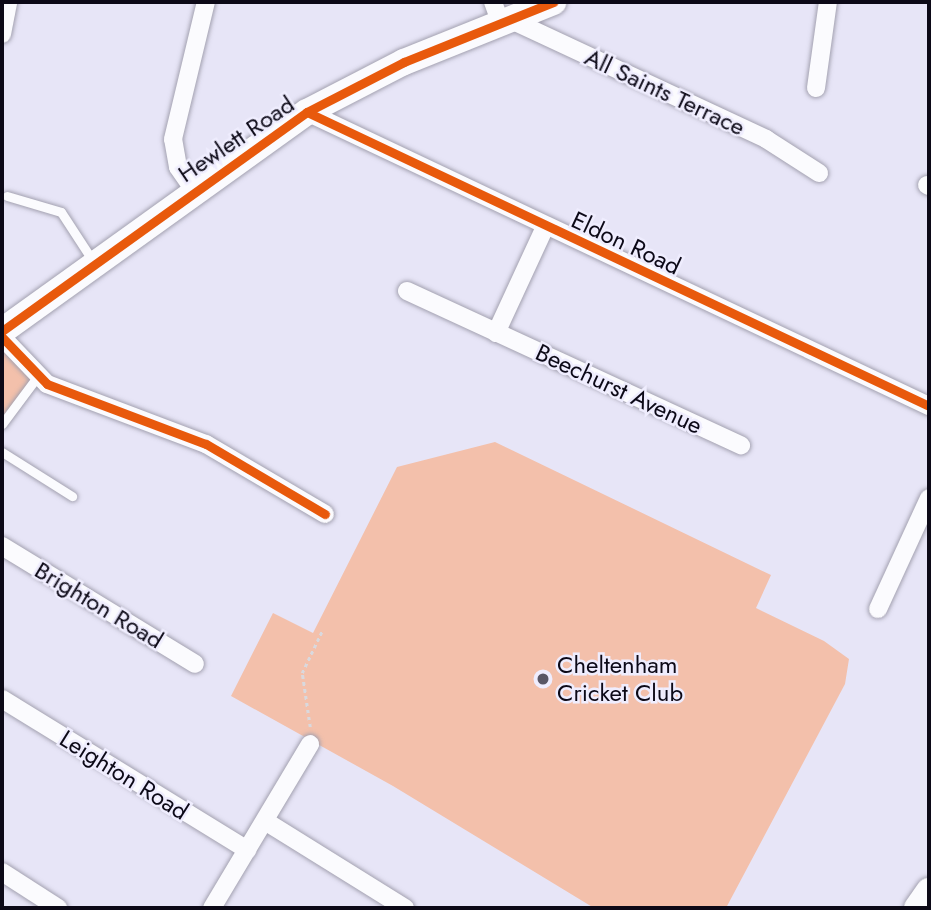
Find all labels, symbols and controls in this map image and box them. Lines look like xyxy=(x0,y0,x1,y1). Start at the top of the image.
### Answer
street label: All Saints Terrace xyxy=(580,42,750,142)
street label: Hewlett Road xyxy=(172,90,300,188)
street label: Eldon Road xyxy=(567,205,685,281)
street label: Beechurst Avenue xyxy=(531,338,707,440)
street label: Brighton Road xyxy=(30,555,168,655)
place label: Cheltenham Cricket Club xyxy=(557,651,683,707)
marker: Cheltenham Cricket Club xyxy=(535,671,551,687)
street label: Leighton Road xyxy=(54,724,194,826)

